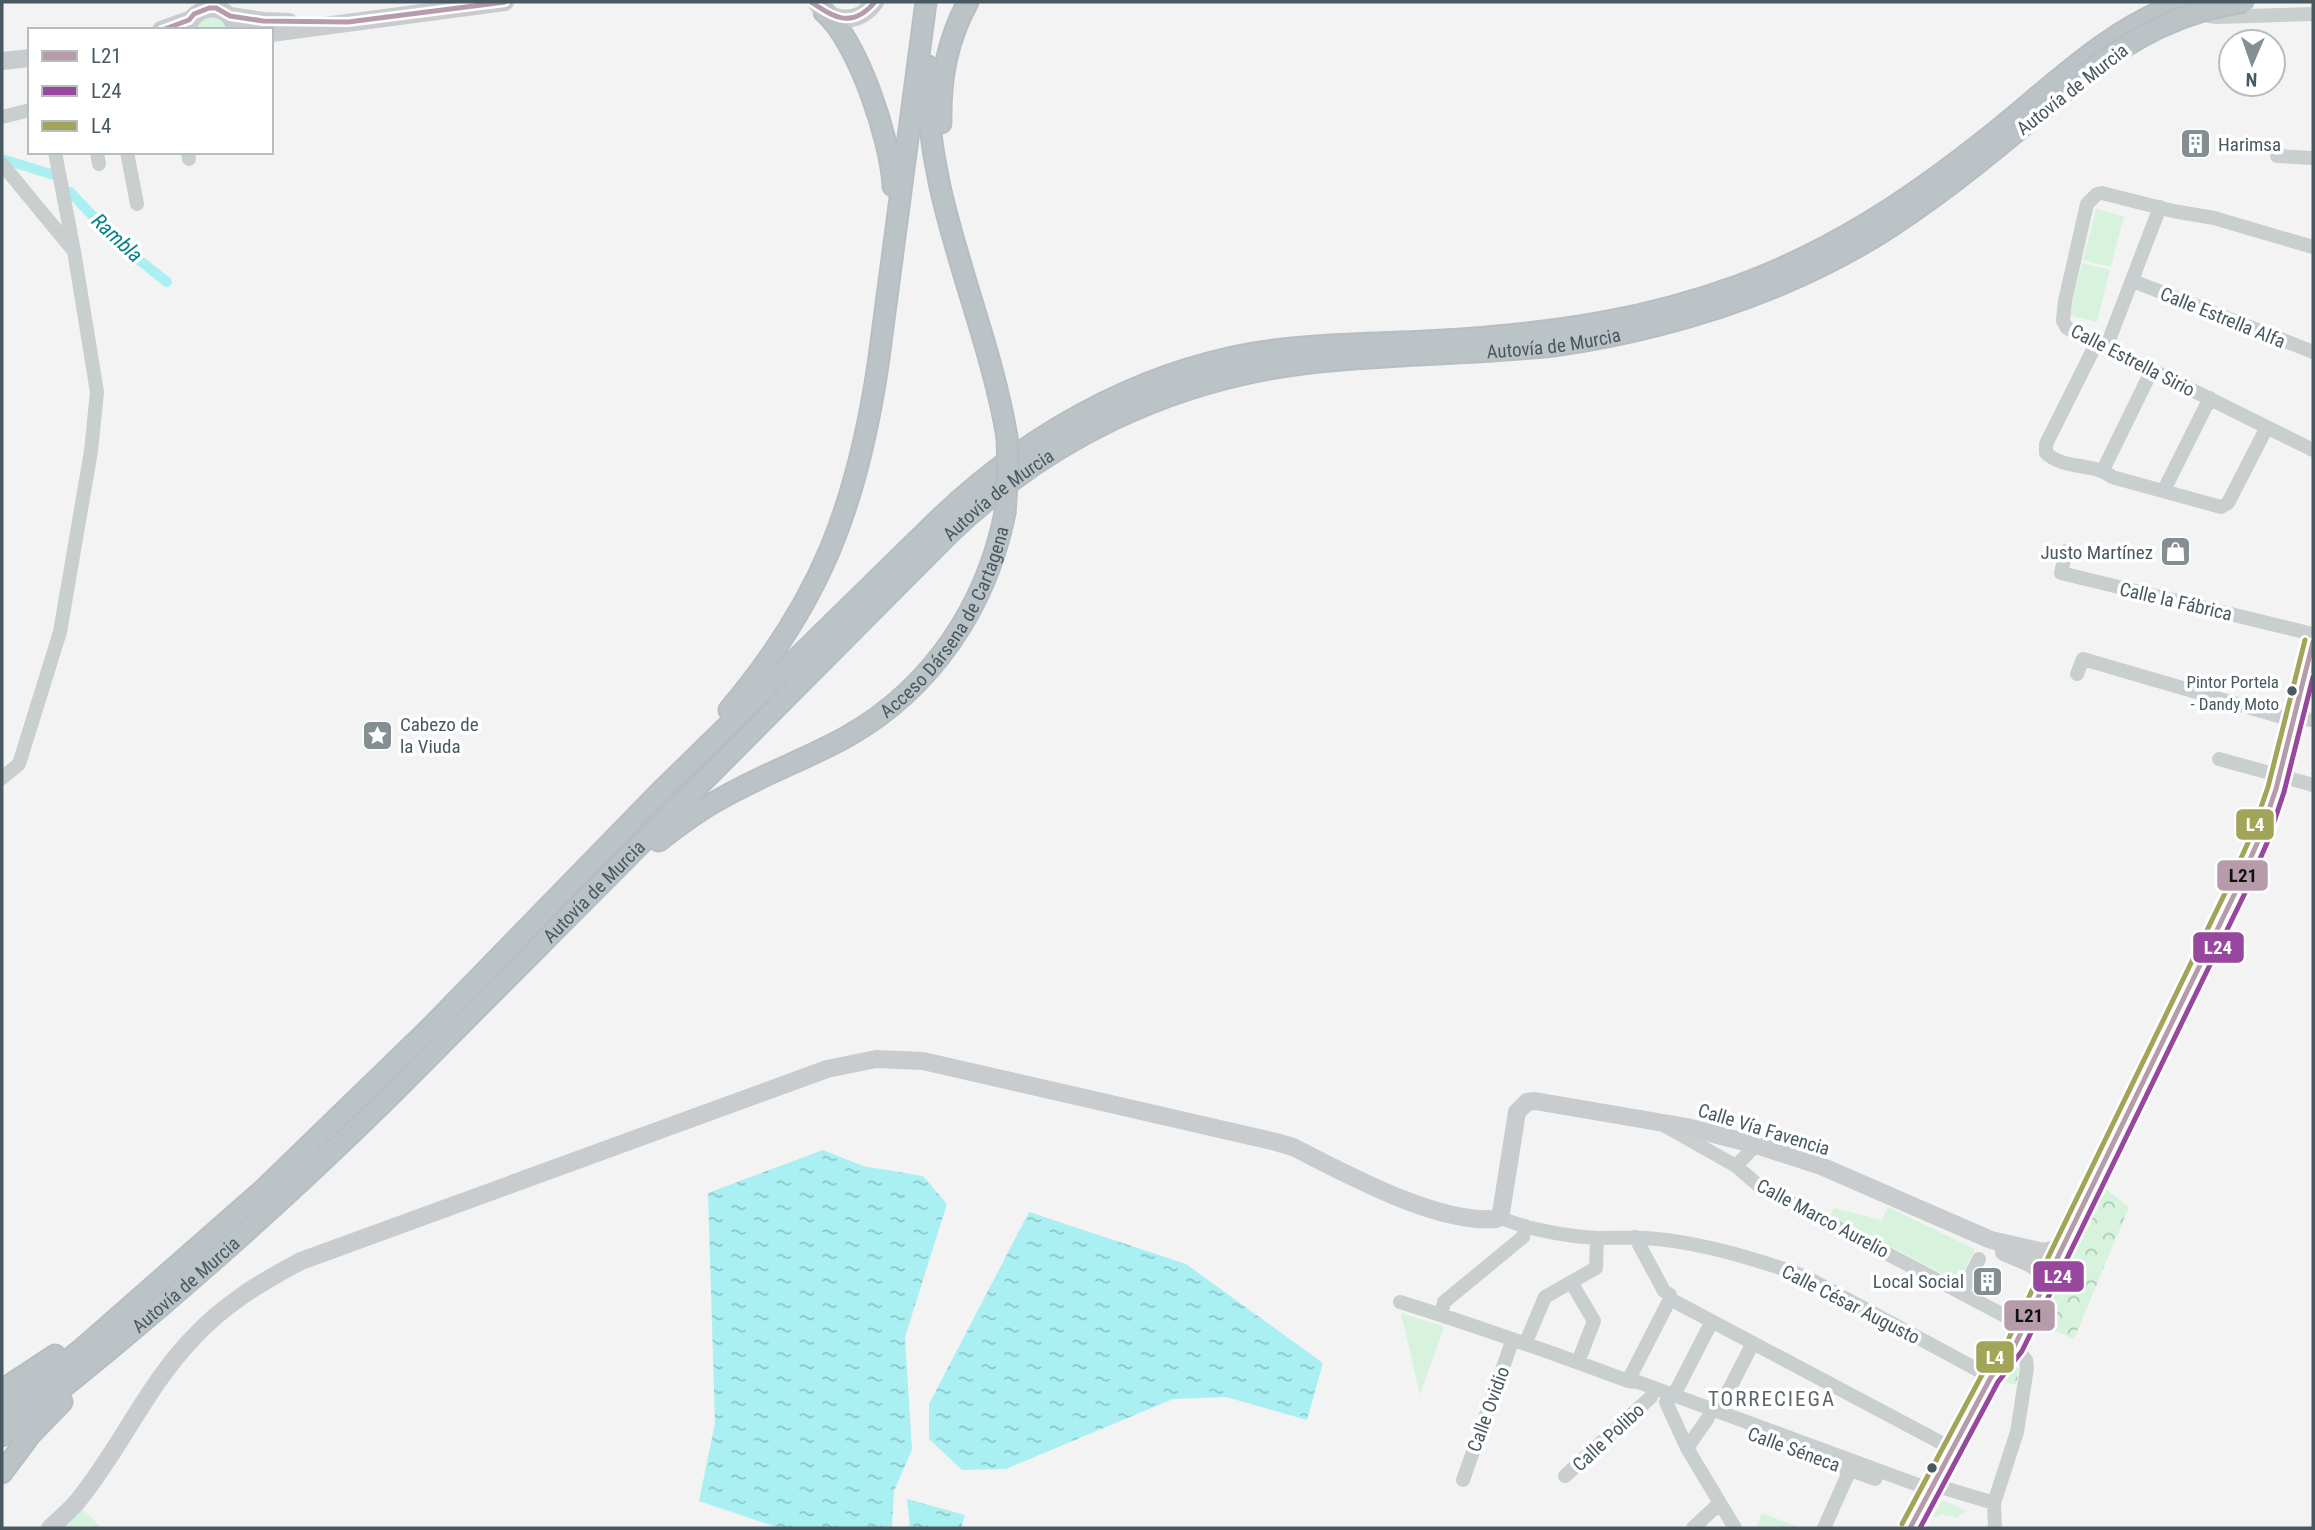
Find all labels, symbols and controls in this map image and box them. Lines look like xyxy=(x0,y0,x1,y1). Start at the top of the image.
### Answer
legend xyxy=(28,28,273,154)
north arrow xyxy=(2217,28,2287,98)
street label: Autovía de Murcia xyxy=(2012,39,2133,140)
text: L21 xyxy=(91,44,122,68)
text: N xyxy=(2245,68,2258,91)
text: L24 xyxy=(91,79,122,103)
text: L4 xyxy=(91,114,111,138)
building icon: Harimsa xyxy=(2178,127,2212,161)
place label: Harimsa xyxy=(2218,133,2281,156)
water label: Rambla xyxy=(87,209,147,267)
street label: Calle Estrella Alfa xyxy=(2157,282,2289,353)
street label: Calle Estrella Sirio xyxy=(2067,319,2199,402)
street label: Autovía de Murcia xyxy=(1486,323,1623,363)
street label: Autovía de Murcia xyxy=(938,444,1058,546)
street label: Acceso Dársena de Cartagena xyxy=(875,524,1014,723)
shop icon: Justo Martínez xyxy=(2159,535,2193,569)
place label: Justo Martínez xyxy=(2040,541,2153,564)
street label: Calle la Fábrica xyxy=(2117,577,2235,626)
place label: Pintor Portela - Dandy Moto xyxy=(2186,672,2279,714)
marker: Pintor Portela - Dandy Moto xyxy=(2285,684,2299,698)
place label: Cabezo de la Viuda xyxy=(400,713,479,758)
place icon: Cabezo de la Viuda xyxy=(360,718,394,752)
line badge: L4 xyxy=(2235,808,2275,841)
text: L4 xyxy=(2246,813,2264,836)
street label: Autovía de Murcia xyxy=(538,836,650,948)
line badge: L21 xyxy=(2216,859,2269,892)
text: L21 xyxy=(2229,864,2257,887)
line badge: L24 xyxy=(2192,931,2245,964)
text: L24 xyxy=(2204,936,2232,959)
street label: Calle Vía Favencia xyxy=(1695,1099,1833,1160)
street label: Calle Marco Aurelio xyxy=(1753,1174,1893,1263)
street label: Autovía de Murcia xyxy=(127,1232,244,1338)
street label: Calle César Augusto xyxy=(1778,1260,1924,1349)
line badge: L24 xyxy=(2032,1260,2085,1293)
building icon: Local Social xyxy=(1970,1264,2004,1298)
text: L24 xyxy=(2044,1265,2072,1288)
place label: Local Social xyxy=(1873,1270,1964,1293)
line badge: L21 xyxy=(2003,1299,2056,1332)
text: L21 xyxy=(2015,1304,2043,1327)
line badge: L4 xyxy=(1975,1340,2015,1374)
text: L4 xyxy=(1986,1346,2004,1369)
street label: Calle Ovidio xyxy=(1462,1363,1515,1455)
district label: TORRECIEGA xyxy=(1708,1387,1836,1411)
street label: Calle Polibo xyxy=(1568,1398,1649,1476)
street label: Calle Séneca xyxy=(1745,1422,1843,1477)
unlabelled marker xyxy=(1925,1461,1939,1475)

